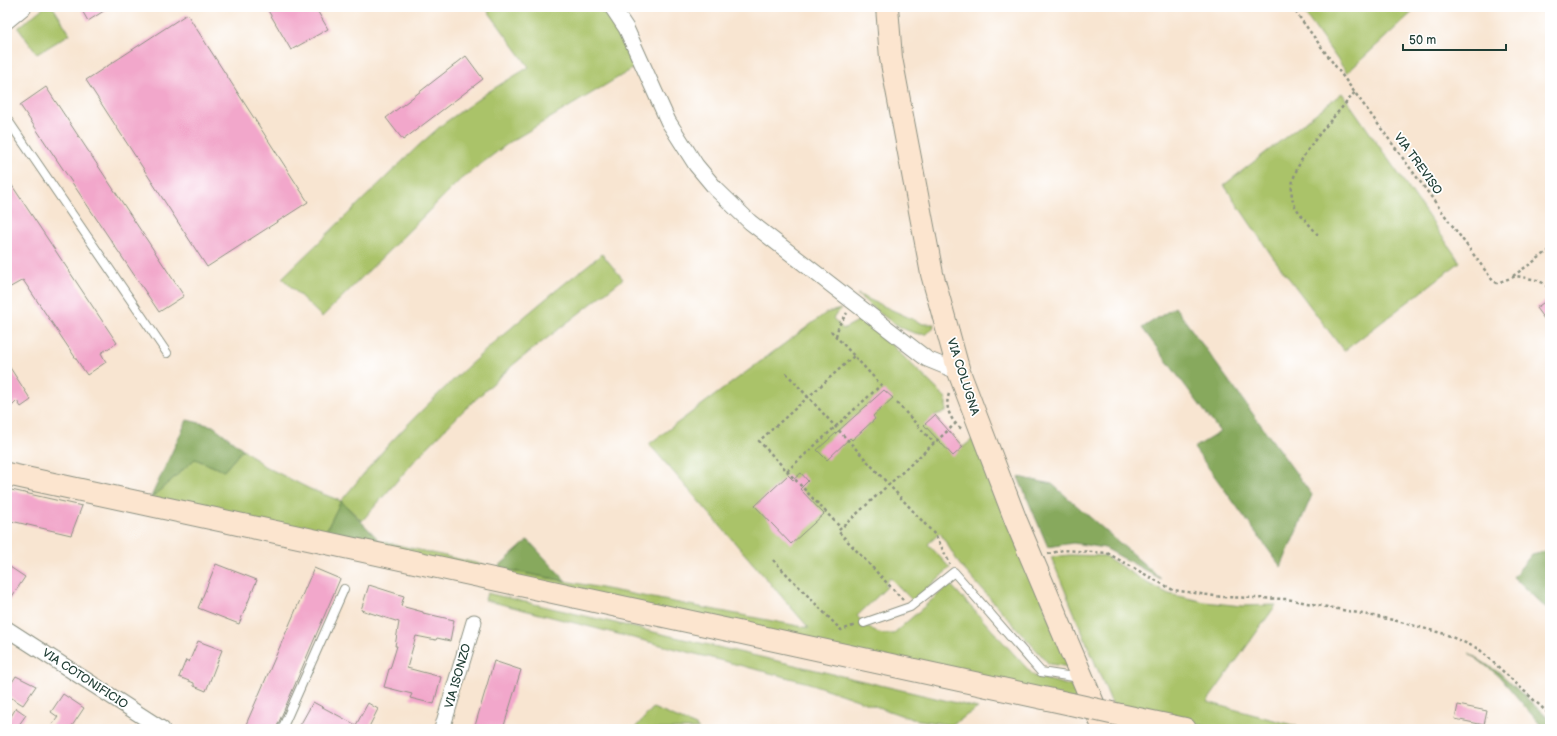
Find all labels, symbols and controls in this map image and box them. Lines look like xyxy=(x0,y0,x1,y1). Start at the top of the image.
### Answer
scale bar xyxy=(1403,26,1506,52)
text: 50 m xyxy=(1409,33,1436,48)
street label: VIA TREVISO xyxy=(1391,130,1445,198)
street label: VIA COLUGNA xyxy=(943,336,983,418)
street label: VIA ISONZO xyxy=(442,642,474,710)
street label: VIA COTONIFICIO xyxy=(39,646,131,712)

